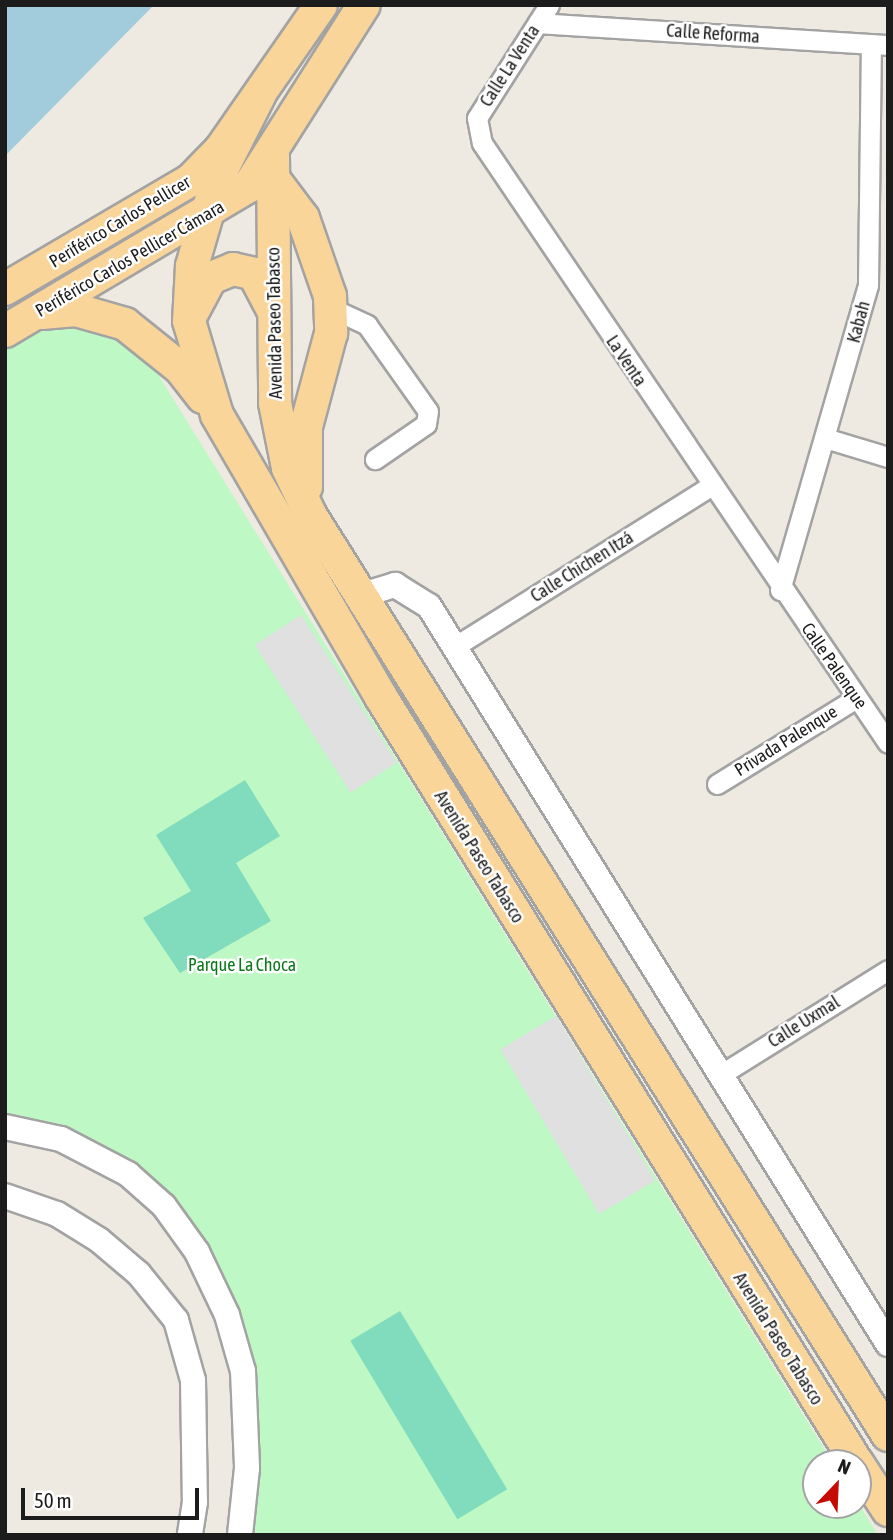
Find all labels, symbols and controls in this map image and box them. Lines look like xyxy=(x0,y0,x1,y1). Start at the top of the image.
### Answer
street label: Calle Reforma xyxy=(666,20,760,48)
street label: Calle La Venta xyxy=(476,21,544,111)
street label: Periférico Carlos Pellicer xyxy=(46,171,194,273)
street label: Periférico Carlos Pellicer Cámara xyxy=(32,196,228,322)
street label: Avenida Paseo Tabasco xyxy=(263,247,287,399)
street label: Kabah xyxy=(843,299,875,345)
street label: La Venta xyxy=(601,332,651,390)
street label: Calle Chichen Itzá xyxy=(527,527,637,607)
street label: Calle Palenque xyxy=(796,619,872,713)
street label: Privada Palenque xyxy=(731,701,841,781)
street label: Avenida Paseo Tabasco xyxy=(430,787,528,927)
park label: Parque La Choca xyxy=(188,954,296,976)
street label: Calle Uxmal xyxy=(764,992,844,1052)
street label: Avenida Paseo Tabasco xyxy=(729,1269,827,1409)
north arrow xyxy=(802,1449,872,1519)
text: N xyxy=(835,1454,854,1479)
scale bar xyxy=(24,1474,203,1518)
text: 50 m xyxy=(34,1488,72,1512)

